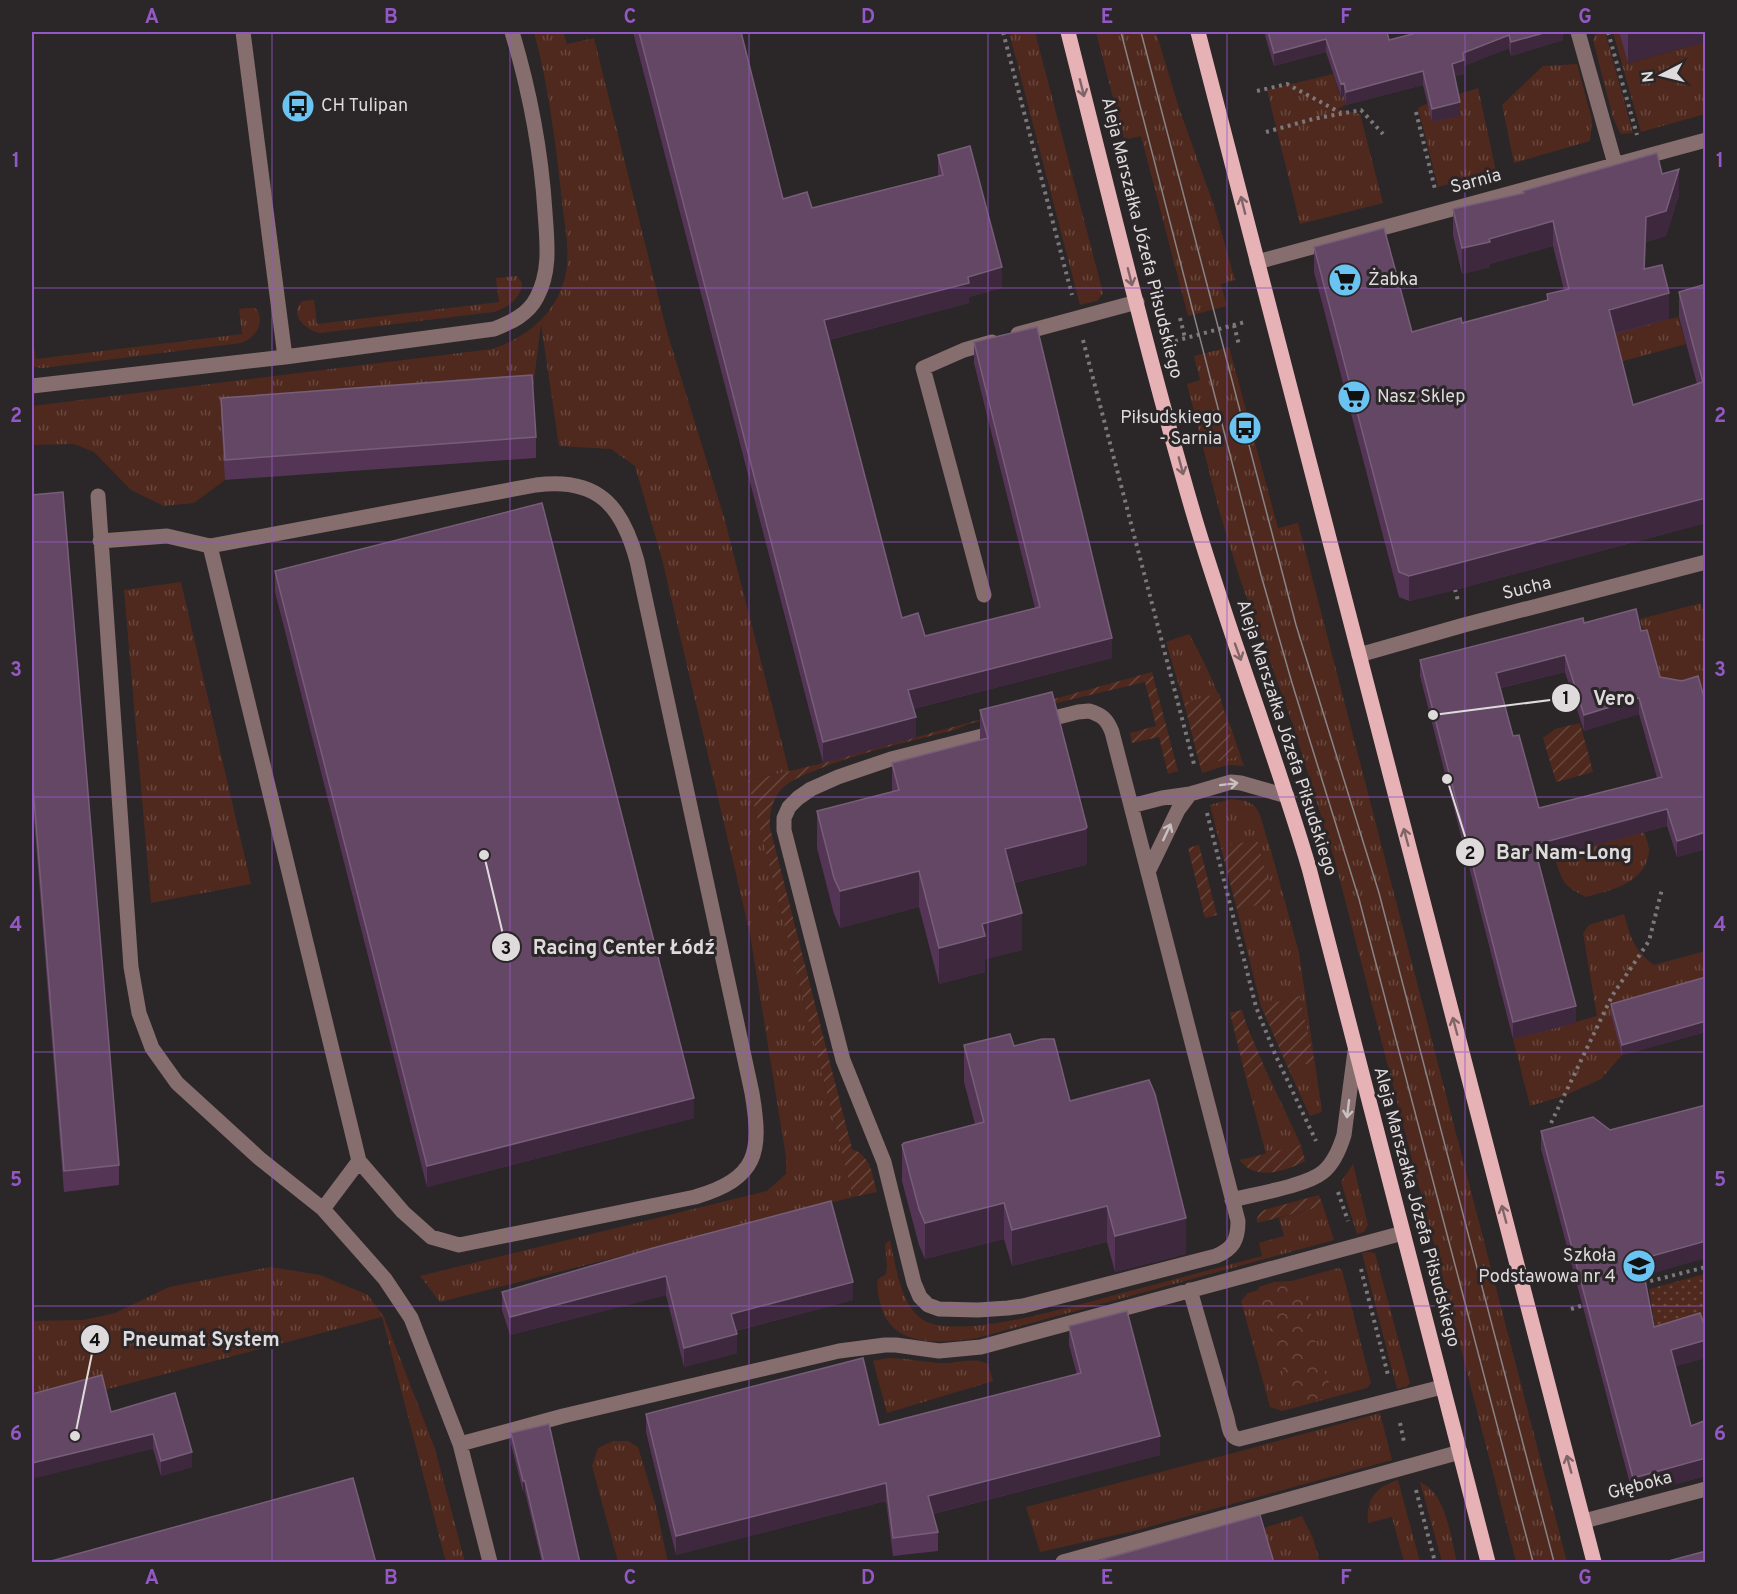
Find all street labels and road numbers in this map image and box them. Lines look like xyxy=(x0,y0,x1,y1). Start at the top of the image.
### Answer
street label: Aleja Marszałka Józefa Piłsudskiego xyxy=(1095,95,1187,381)
street label: Sarnia xyxy=(1448,164,1504,200)
street label: Sucha xyxy=(1500,572,1554,606)
street label: Aleja Marszałka Józefa Piłsudskiego xyxy=(1230,597,1342,879)
street label: Aleja Marszałka Józefa Piłsudskiego xyxy=(1367,1064,1465,1350)
street label: Głęboka xyxy=(1605,1466,1675,1506)

